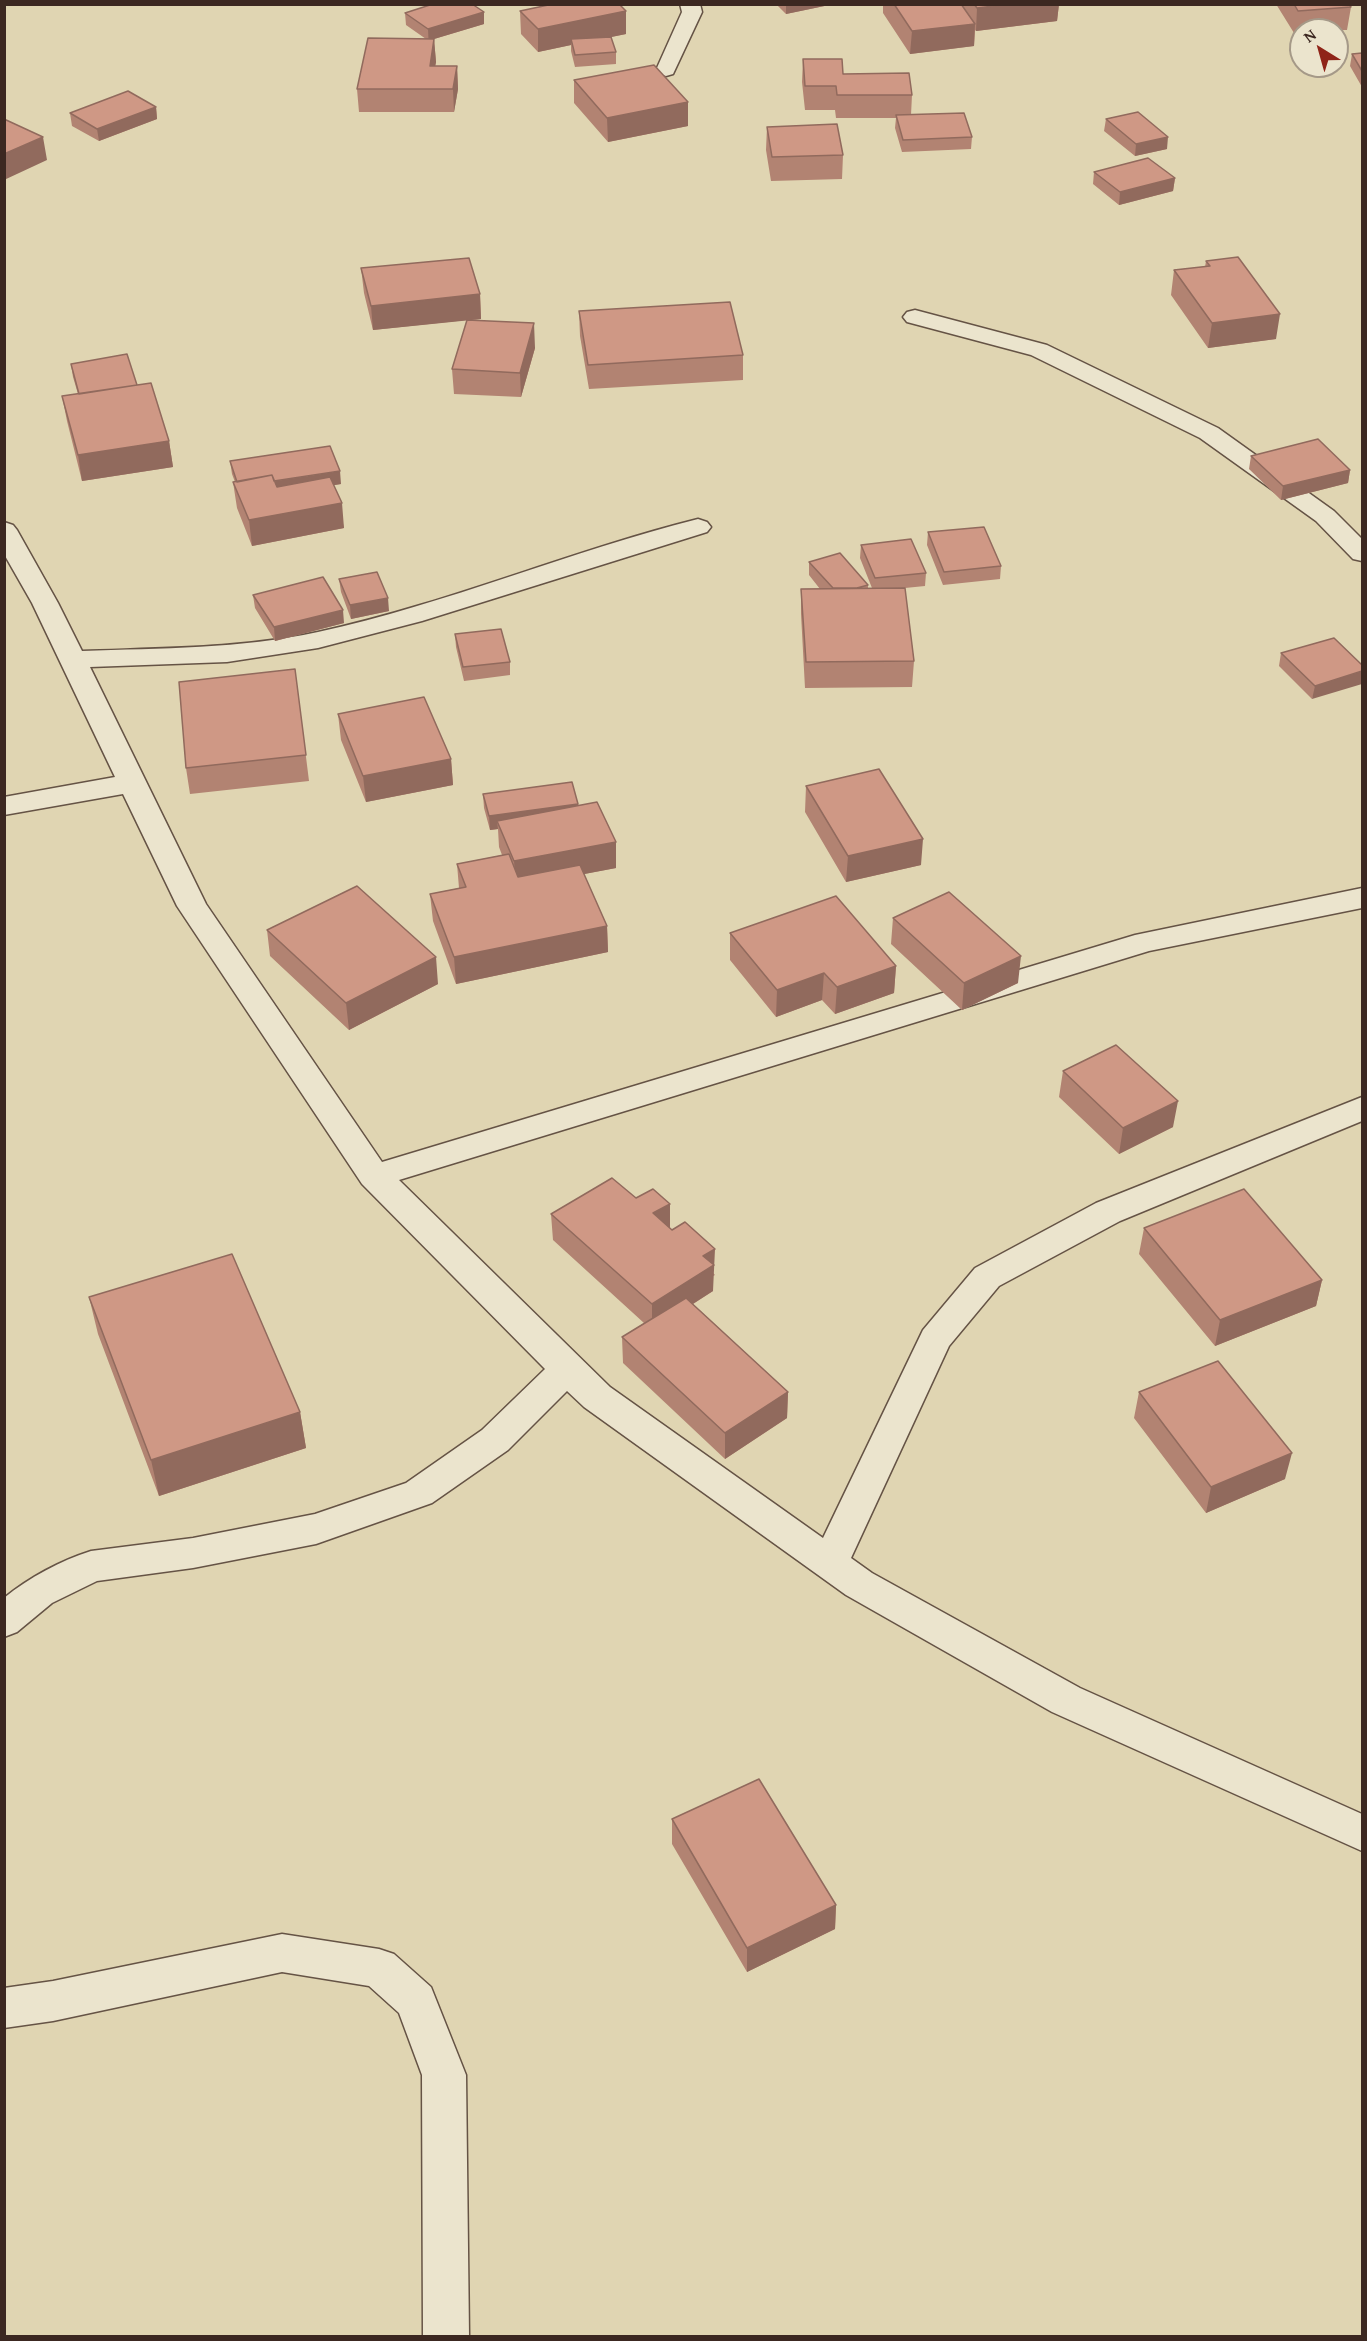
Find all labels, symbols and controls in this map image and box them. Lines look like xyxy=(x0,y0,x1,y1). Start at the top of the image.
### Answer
north arrow xyxy=(1289,18,1349,78)
text: N xyxy=(1298,22,1321,48)

